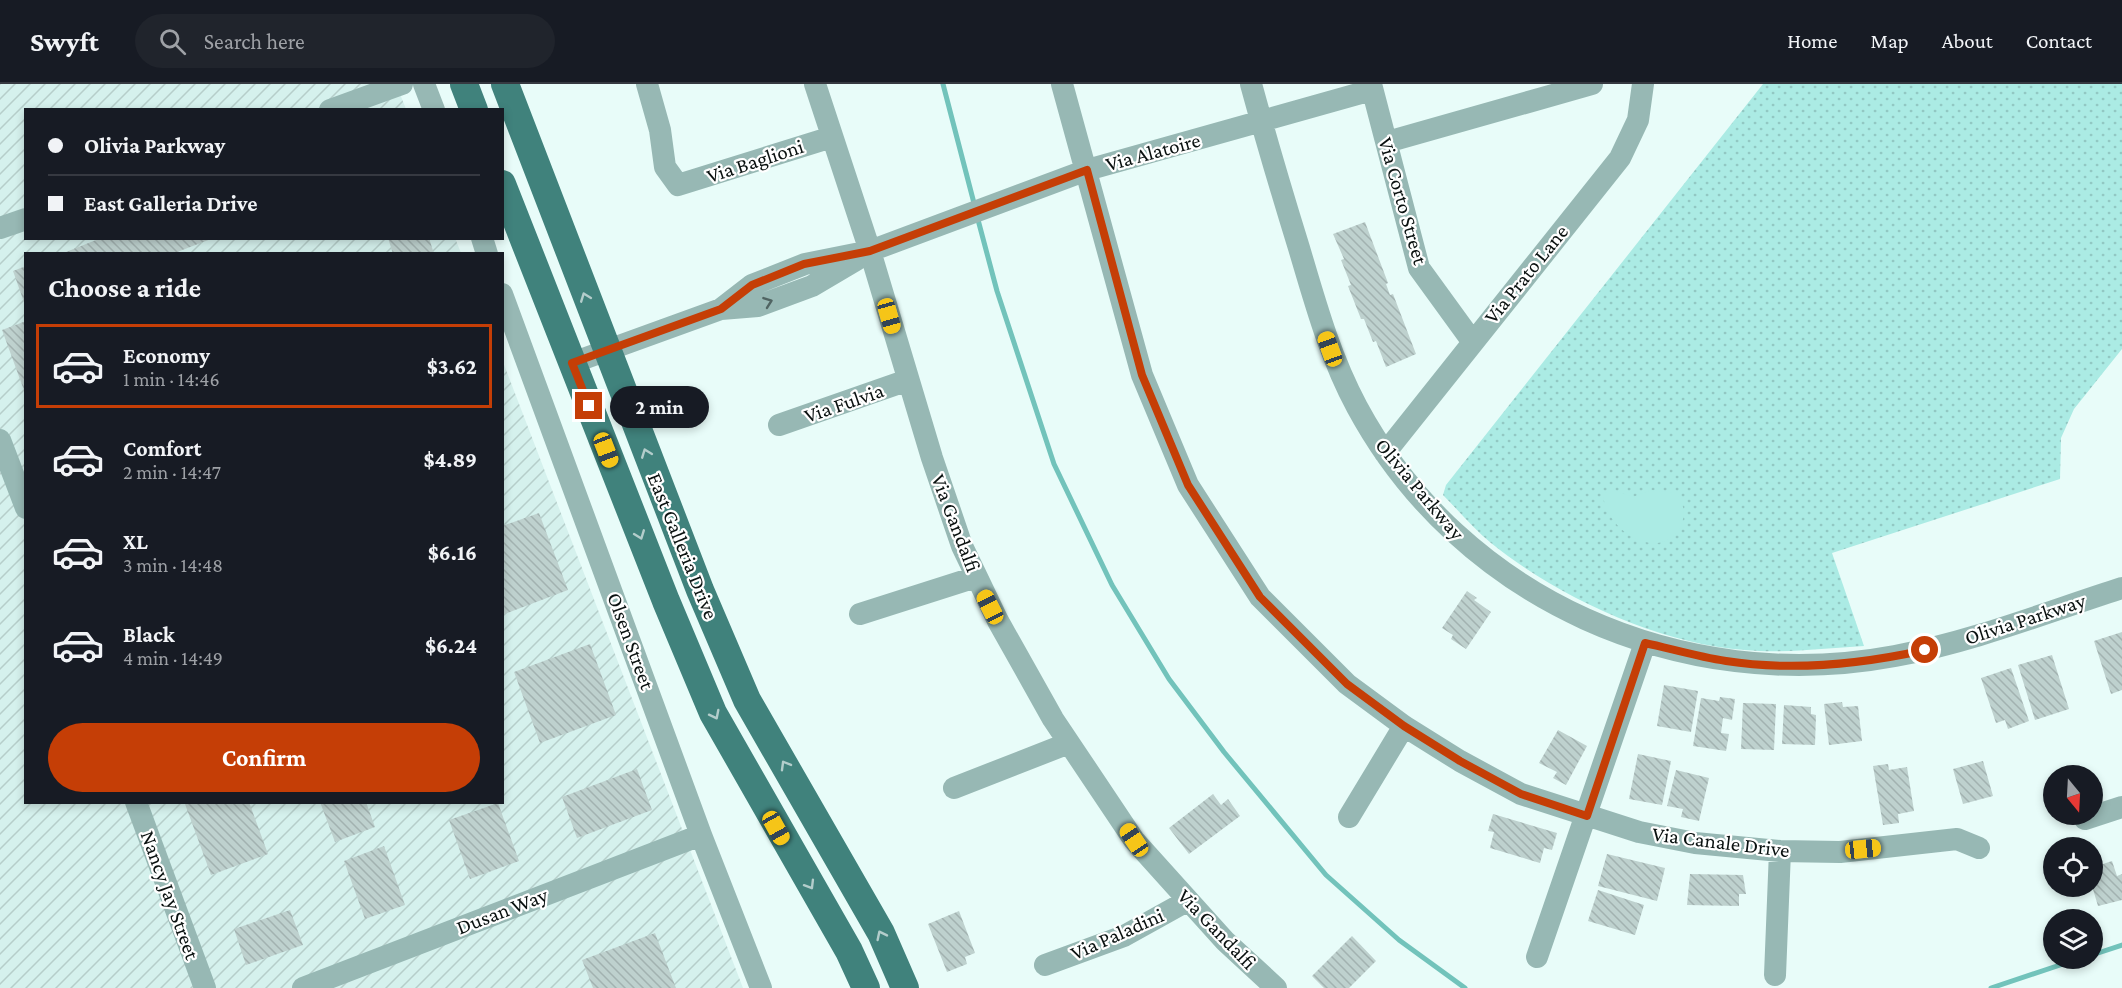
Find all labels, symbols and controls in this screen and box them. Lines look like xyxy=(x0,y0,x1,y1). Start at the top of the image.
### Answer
search box xyxy=(135,14,555,68)
icon: search xyxy=(156,25,189,58)
text: Swyft xyxy=(30,26,99,57)
text: Search here xyxy=(204,29,305,54)
text: Home xyxy=(1787,29,1837,53)
text: Map xyxy=(1870,29,1909,53)
text: About xyxy=(1942,29,1993,53)
text: Contact xyxy=(2026,29,2092,53)
street label: Via Alatoire xyxy=(1103,128,1203,176)
text: Olivia Parkway xyxy=(84,133,225,158)
street label: Via Baglioni xyxy=(704,134,807,188)
street label: Via Corto Street xyxy=(1373,135,1433,268)
text: East Galleria Drive xyxy=(84,191,257,216)
street label: Via Prato Lane xyxy=(1479,220,1573,328)
text: Choose a ride xyxy=(48,273,201,303)
one-way arrow xyxy=(580,292,592,303)
car xyxy=(875,296,903,336)
one-way arrow xyxy=(762,297,773,310)
car xyxy=(1315,329,1345,369)
icon: car xyxy=(51,339,105,393)
text: Economy xyxy=(123,343,210,368)
text: $3.62 xyxy=(427,354,477,379)
text: 1 min · 14:46 xyxy=(123,368,220,390)
street label: Via Fulvia xyxy=(801,378,887,428)
callout: 2 min xyxy=(610,385,709,427)
route end xyxy=(575,392,602,419)
text: 2 min xyxy=(635,396,684,418)
car xyxy=(591,430,621,470)
icon: car xyxy=(51,432,105,486)
street label: Olivia Parkway xyxy=(1370,433,1470,545)
text: Comfort xyxy=(123,436,201,461)
text: $4.89 xyxy=(423,447,477,472)
one-way arrow xyxy=(641,448,653,459)
text: 2 min · 14:47 xyxy=(123,461,221,483)
street label: East Galleria Drive xyxy=(643,469,723,623)
street label: Via Gandalfi xyxy=(926,471,986,575)
icon: car xyxy=(51,525,105,579)
text: XL xyxy=(123,529,148,554)
one-way arrow xyxy=(633,529,645,540)
text: $6.16 xyxy=(428,540,477,565)
text: 3 min · 14:48 xyxy=(123,554,223,576)
car xyxy=(974,587,1006,627)
street label: Olivia Parkway xyxy=(1962,588,2089,650)
street label: Olsen Street xyxy=(602,589,660,694)
icon: car xyxy=(51,618,105,672)
text: Black xyxy=(123,622,175,647)
text: $6.24 xyxy=(425,633,477,658)
route start xyxy=(1911,636,1938,663)
text: 4 min · 14:49 xyxy=(123,647,223,669)
one-way arrow xyxy=(707,709,719,720)
button: Confirm xyxy=(48,723,480,792)
one-way arrow xyxy=(781,761,792,771)
north arrow xyxy=(2043,765,2103,825)
map controls xyxy=(2043,765,2103,969)
car xyxy=(759,808,793,848)
car xyxy=(1116,820,1152,860)
street label: Via Canale Drive xyxy=(1651,822,1791,862)
street label: Nancy Jay Street xyxy=(136,827,205,964)
button: locate xyxy=(2043,837,2103,897)
car xyxy=(1844,838,1882,860)
one-way arrow xyxy=(802,879,814,889)
street label: Dusan Way xyxy=(453,882,551,939)
street label: Via Gandalfi xyxy=(1173,884,1261,974)
street label: Via Paladini xyxy=(1067,903,1168,965)
button: layers xyxy=(2043,909,2103,969)
one-way arrow xyxy=(877,930,888,941)

